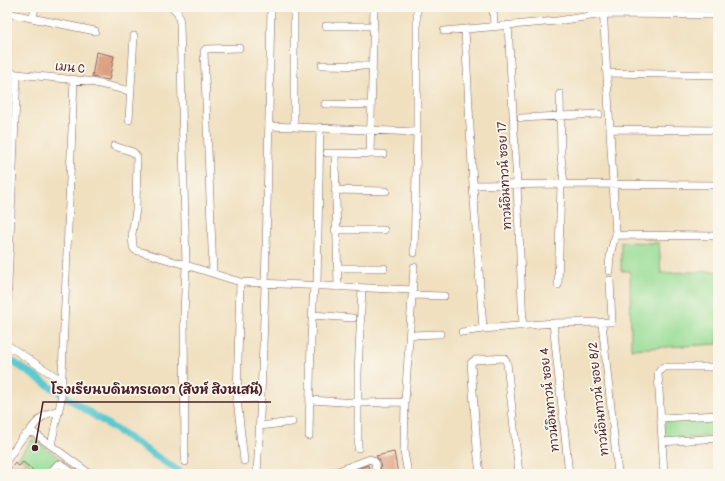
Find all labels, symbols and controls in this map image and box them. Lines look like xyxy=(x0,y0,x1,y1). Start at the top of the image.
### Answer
street label: เมน C xyxy=(54,59,86,77)
street label: ทาวน์อินทาวน์ ซอย 17 xyxy=(494,121,515,231)
street label: ทาวน์อินทาวน์ ซอย 8/2 xyxy=(585,341,612,457)
street label: ทาวน์อินทาวน์ ซอย 4 xyxy=(536,347,563,453)
callout: โรงเรียนบดินทรเดชา (สิงห์ สิงหเสนี) xyxy=(43,377,271,402)
text: โรงเรียนบดินทรเดชา (สิงห์ สิงหเสนี) xyxy=(50,381,263,398)

